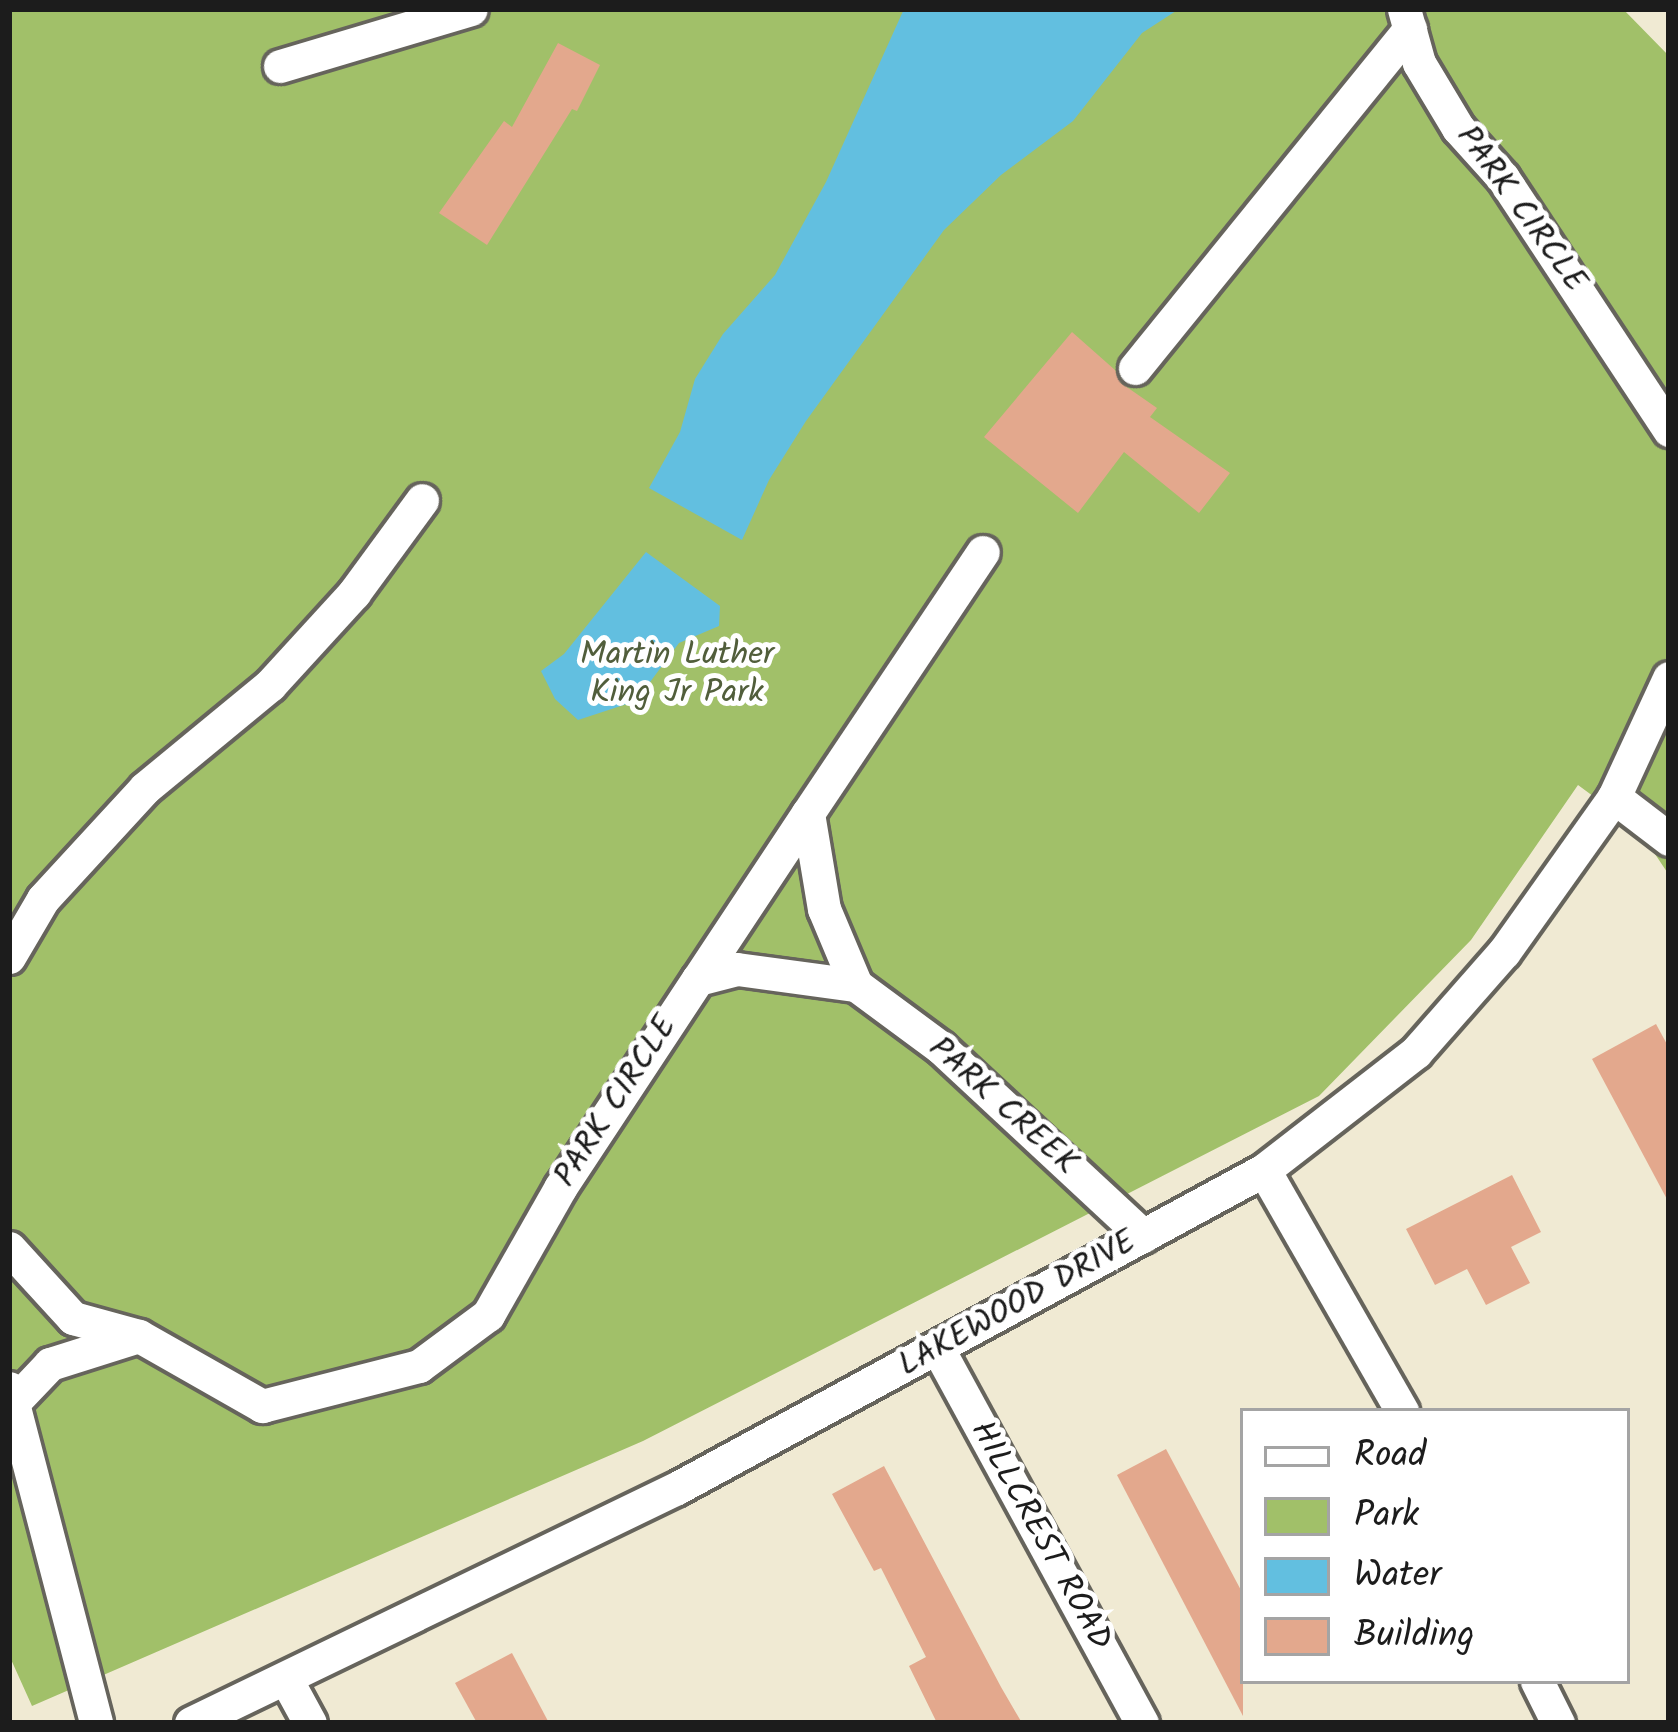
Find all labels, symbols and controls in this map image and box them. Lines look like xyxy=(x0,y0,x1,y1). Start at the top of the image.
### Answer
street label: PARK CIRCLE xyxy=(1446,119,1594,301)
park label: Martin Luther King Jr Park xyxy=(580,636,774,714)
street label: PARK CIRCLE xyxy=(547,1009,687,1195)
street label: PARK CREEK xyxy=(919,1030,1085,1184)
street label: LAKEWOOD DRIVE xyxy=(892,1223,1144,1387)
legend xyxy=(1240,1408,1630,1684)
street label: HILLCREST ROAD xyxy=(961,1414,1119,1658)
text: Road xyxy=(1354,1428,1426,1485)
text: Park xyxy=(1354,1488,1419,1545)
text: Water xyxy=(1354,1548,1441,1605)
text: Building xyxy=(1354,1608,1474,1665)

